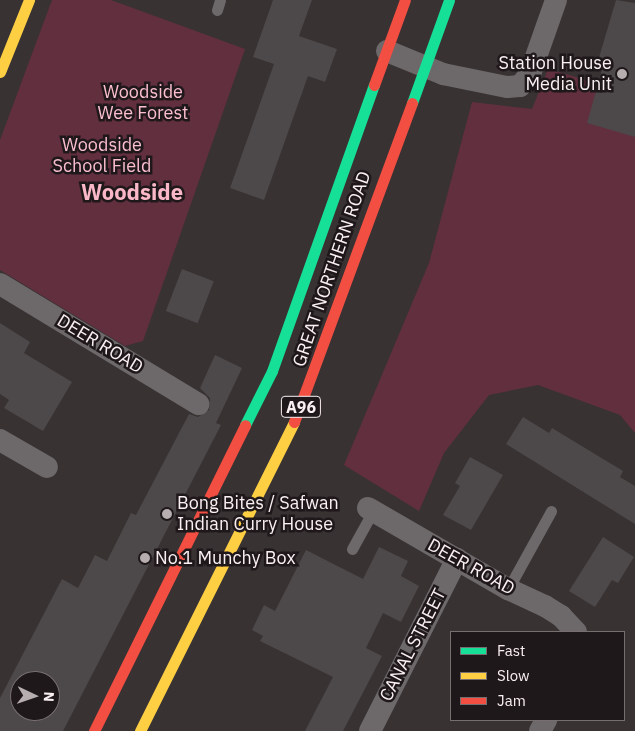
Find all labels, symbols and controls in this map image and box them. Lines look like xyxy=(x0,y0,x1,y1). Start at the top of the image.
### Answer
place label: Station House Media Unit xyxy=(499,53,612,96)
marker: Station House Media Unit xyxy=(616,68,628,80)
park label: Woodside Wee Forest xyxy=(98,82,188,125)
park label: Woodside School Field xyxy=(53,135,151,178)
street label: GREAT NORTHERN ROAD xyxy=(288,168,376,370)
district label: Woodside xyxy=(81,179,183,205)
street label: DEER ROAD xyxy=(53,310,147,378)
road number: A96 xyxy=(280,394,322,421)
place label: Bong Bites / Safwan Indian Curry House xyxy=(177,493,339,536)
marker: Bong Bites / Safwan Indian Curry House xyxy=(161,508,173,520)
street label: DEER ROAD xyxy=(424,534,518,600)
place label: No.1 Munchy Box xyxy=(155,547,296,569)
marker: No.1 Munchy Box xyxy=(139,552,151,564)
street label: CANAL STREET xyxy=(375,585,451,705)
legend xyxy=(450,631,625,721)
text: Fast xyxy=(497,641,525,660)
text: Slow xyxy=(497,666,530,685)
north arrow xyxy=(10,671,60,721)
text: N xyxy=(40,691,58,702)
text: Jam xyxy=(497,691,526,710)

